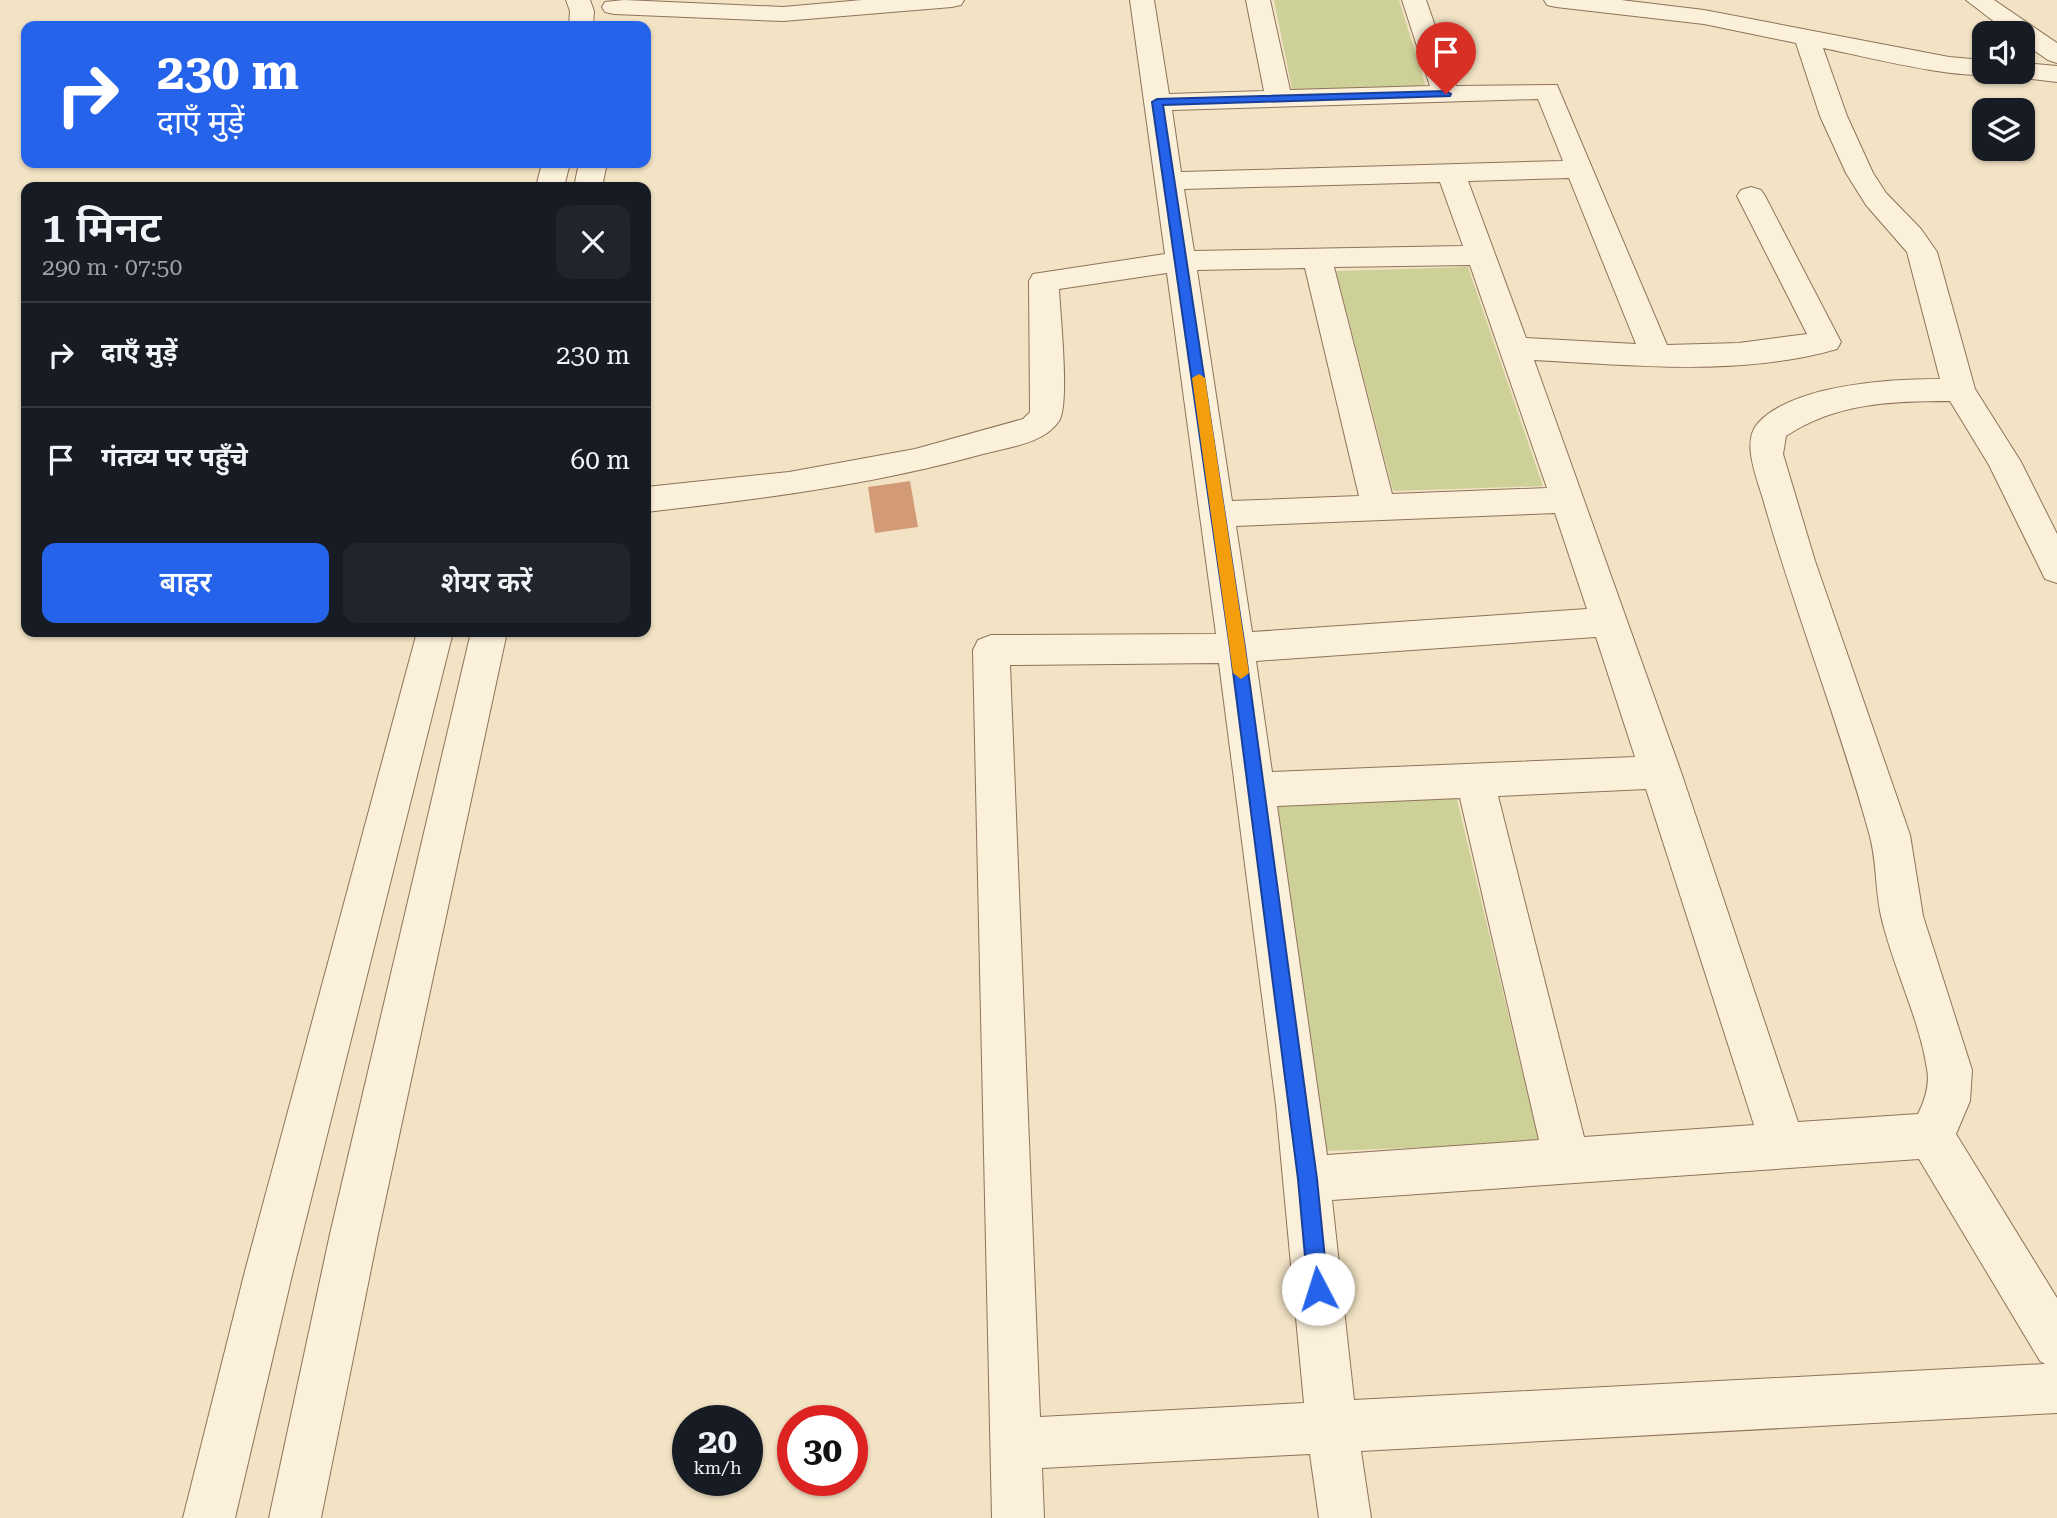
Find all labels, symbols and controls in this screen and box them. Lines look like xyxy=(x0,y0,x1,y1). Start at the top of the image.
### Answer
map controls xyxy=(1972,21,2035,161)
button: sound xyxy=(1972,21,2035,84)
pin xyxy=(1416,22,1476,94)
icon: arrive xyxy=(1427,33,1465,71)
text: 230 m xyxy=(157,44,299,101)
icon: right xyxy=(42,49,133,140)
button: layers xyxy=(1972,98,2035,161)
text: दाएँ मुड़ें xyxy=(157,103,244,141)
text: 1 मिनट xyxy=(42,203,161,252)
button: close xyxy=(556,205,630,279)
text: 290 m · 07:50 xyxy=(42,254,182,281)
icon: right xyxy=(42,336,80,374)
text: दाएँ मुड़ें xyxy=(101,337,177,367)
text: 230 m xyxy=(556,340,630,370)
icon: arrive xyxy=(42,441,80,479)
text: गंतव्य पर पहुँचे xyxy=(101,442,248,472)
text: 60 m xyxy=(571,445,630,475)
button: बाहर xyxy=(42,543,329,623)
button: शेयर करें xyxy=(343,543,630,623)
position arrow xyxy=(1281,1252,1355,1326)
speed limit sign: 30 xyxy=(777,1405,868,1496)
text: 20 xyxy=(698,1421,737,1462)
text: km/h xyxy=(693,1457,742,1478)

